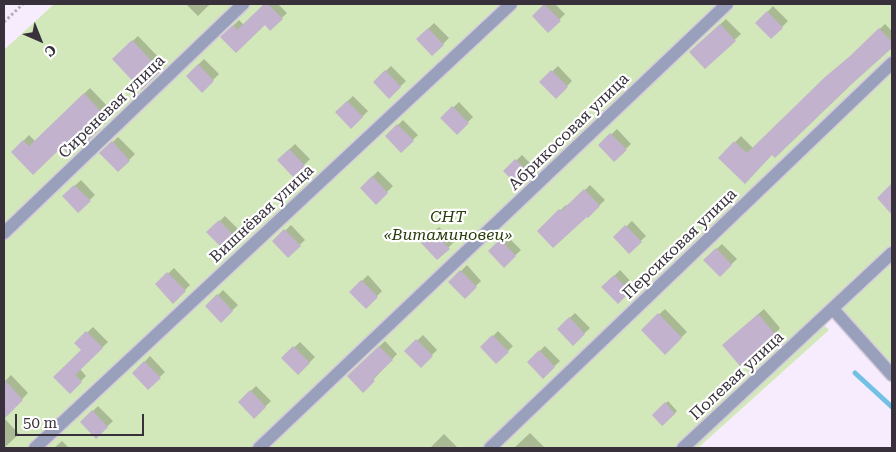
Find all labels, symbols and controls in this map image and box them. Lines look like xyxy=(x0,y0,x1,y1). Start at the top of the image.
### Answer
north arrow xyxy=(15,15,65,65)
text: С xyxy=(41,42,60,60)
street label: Сиреневая улица xyxy=(55,51,169,163)
street label: Абрикосовая улица xyxy=(505,70,633,194)
street label: Вишнёвая улица xyxy=(206,161,318,267)
street label: Персиковая улица xyxy=(619,185,741,303)
park label: СНТ «Витаминовец» xyxy=(384,207,512,245)
street label: Полевая улица xyxy=(686,328,788,424)
scale bar xyxy=(18,404,146,436)
text: 50 m xyxy=(23,414,57,432)

